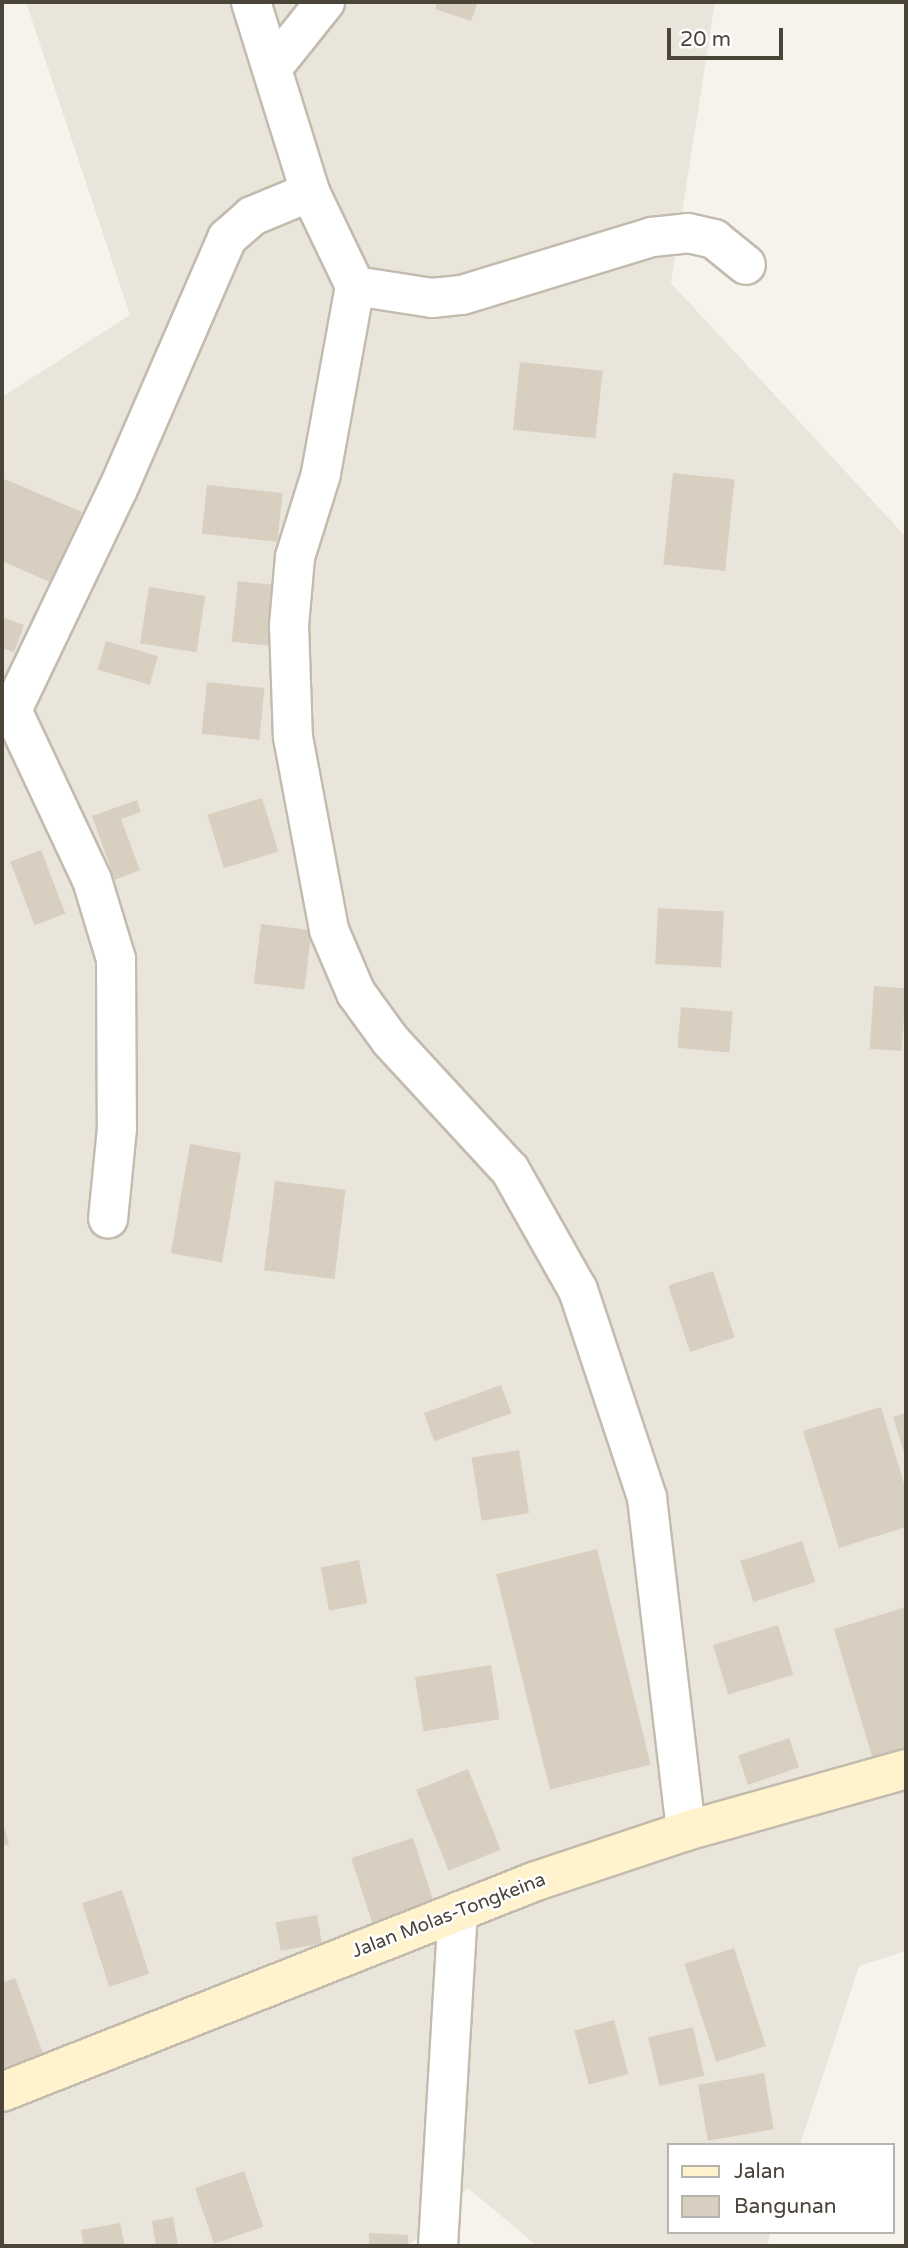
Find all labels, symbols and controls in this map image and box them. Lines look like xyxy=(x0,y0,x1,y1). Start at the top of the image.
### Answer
scale bar xyxy=(670,14,786,58)
text: 20 m xyxy=(680,27,731,52)
street label: Jalan Molas-Tongkeina xyxy=(349,1869,549,1963)
legend xyxy=(666,2143,894,2234)
text: Jalan xyxy=(734,2159,785,2184)
text: Bangunan xyxy=(734,2194,837,2219)

